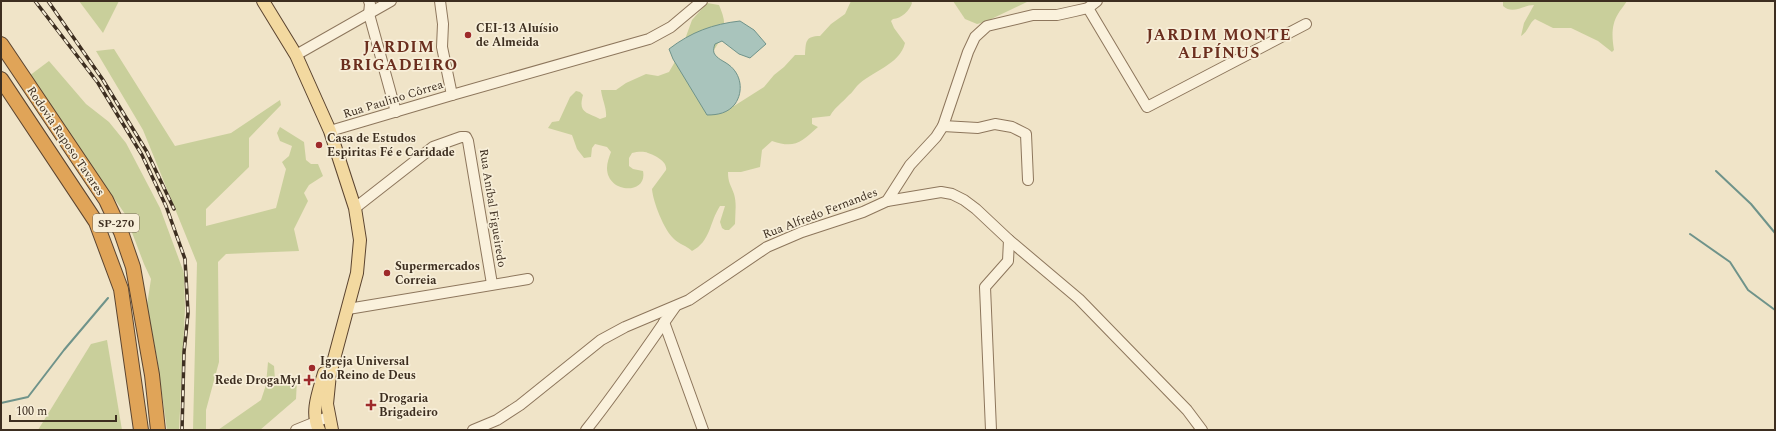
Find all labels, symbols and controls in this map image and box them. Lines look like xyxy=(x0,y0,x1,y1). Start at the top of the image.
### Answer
place label: CEI-13 Aluísio de Almeida xyxy=(476,19,559,52)
district label: JARDIM MONTE ALPÍNUS xyxy=(1146,23,1292,65)
marker: CEI-13 Aluísio de Almeida xyxy=(463,30,473,40)
district label: JARDIM BRIGADEIRO xyxy=(340,35,458,77)
street label: Rua Paulino Côrrea xyxy=(341,75,446,124)
street label: Rodovia Raposo Tavares xyxy=(22,83,109,200)
place label: Casa de Estudos Espiritas Fé e Caridade xyxy=(327,129,455,162)
marker: Casa de Estudos Espiritas Fé e Caridade xyxy=(314,140,324,150)
street label: Rua Aníbal Figueiredo xyxy=(474,147,511,269)
street label: Rua Alfredo Fernandes xyxy=(760,183,880,244)
road number: SP-270 xyxy=(93,214,139,232)
place label: Supermercados Correia xyxy=(395,257,480,290)
marker: Supermercados Correia xyxy=(382,268,392,278)
place label: Igreja Universal do Reino de Deus xyxy=(320,352,416,385)
marker: Igreja Universal do Reino de Deus xyxy=(307,363,317,373)
place label: Rede DrogaMyl xyxy=(215,371,301,390)
marker: Rede DrogaMyl xyxy=(304,375,314,385)
place label: Drogaria Brigadeiro xyxy=(379,389,438,422)
scale bar xyxy=(10,397,116,423)
marker: Drogaria Brigadeiro xyxy=(366,400,376,410)
text: 100 m xyxy=(16,402,47,421)

